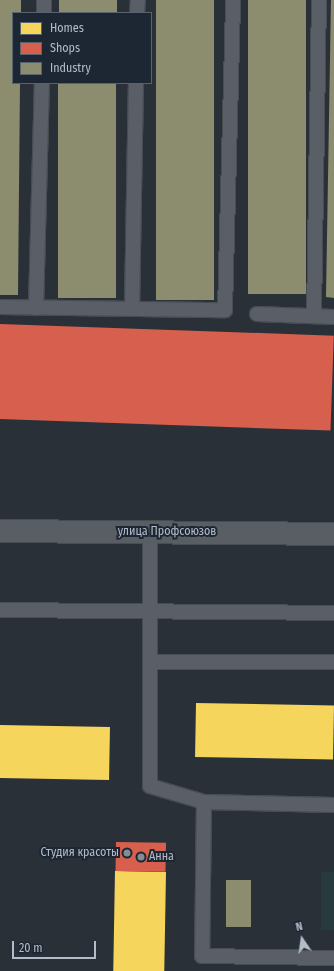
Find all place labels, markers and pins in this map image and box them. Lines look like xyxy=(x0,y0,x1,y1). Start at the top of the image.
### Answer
place label: Студия красоты xyxy=(41,846,119,860)
marker: Студия красоты xyxy=(122,848,132,858)
place label: Анна xyxy=(149,850,174,864)
marker: Анна xyxy=(136,852,146,862)

